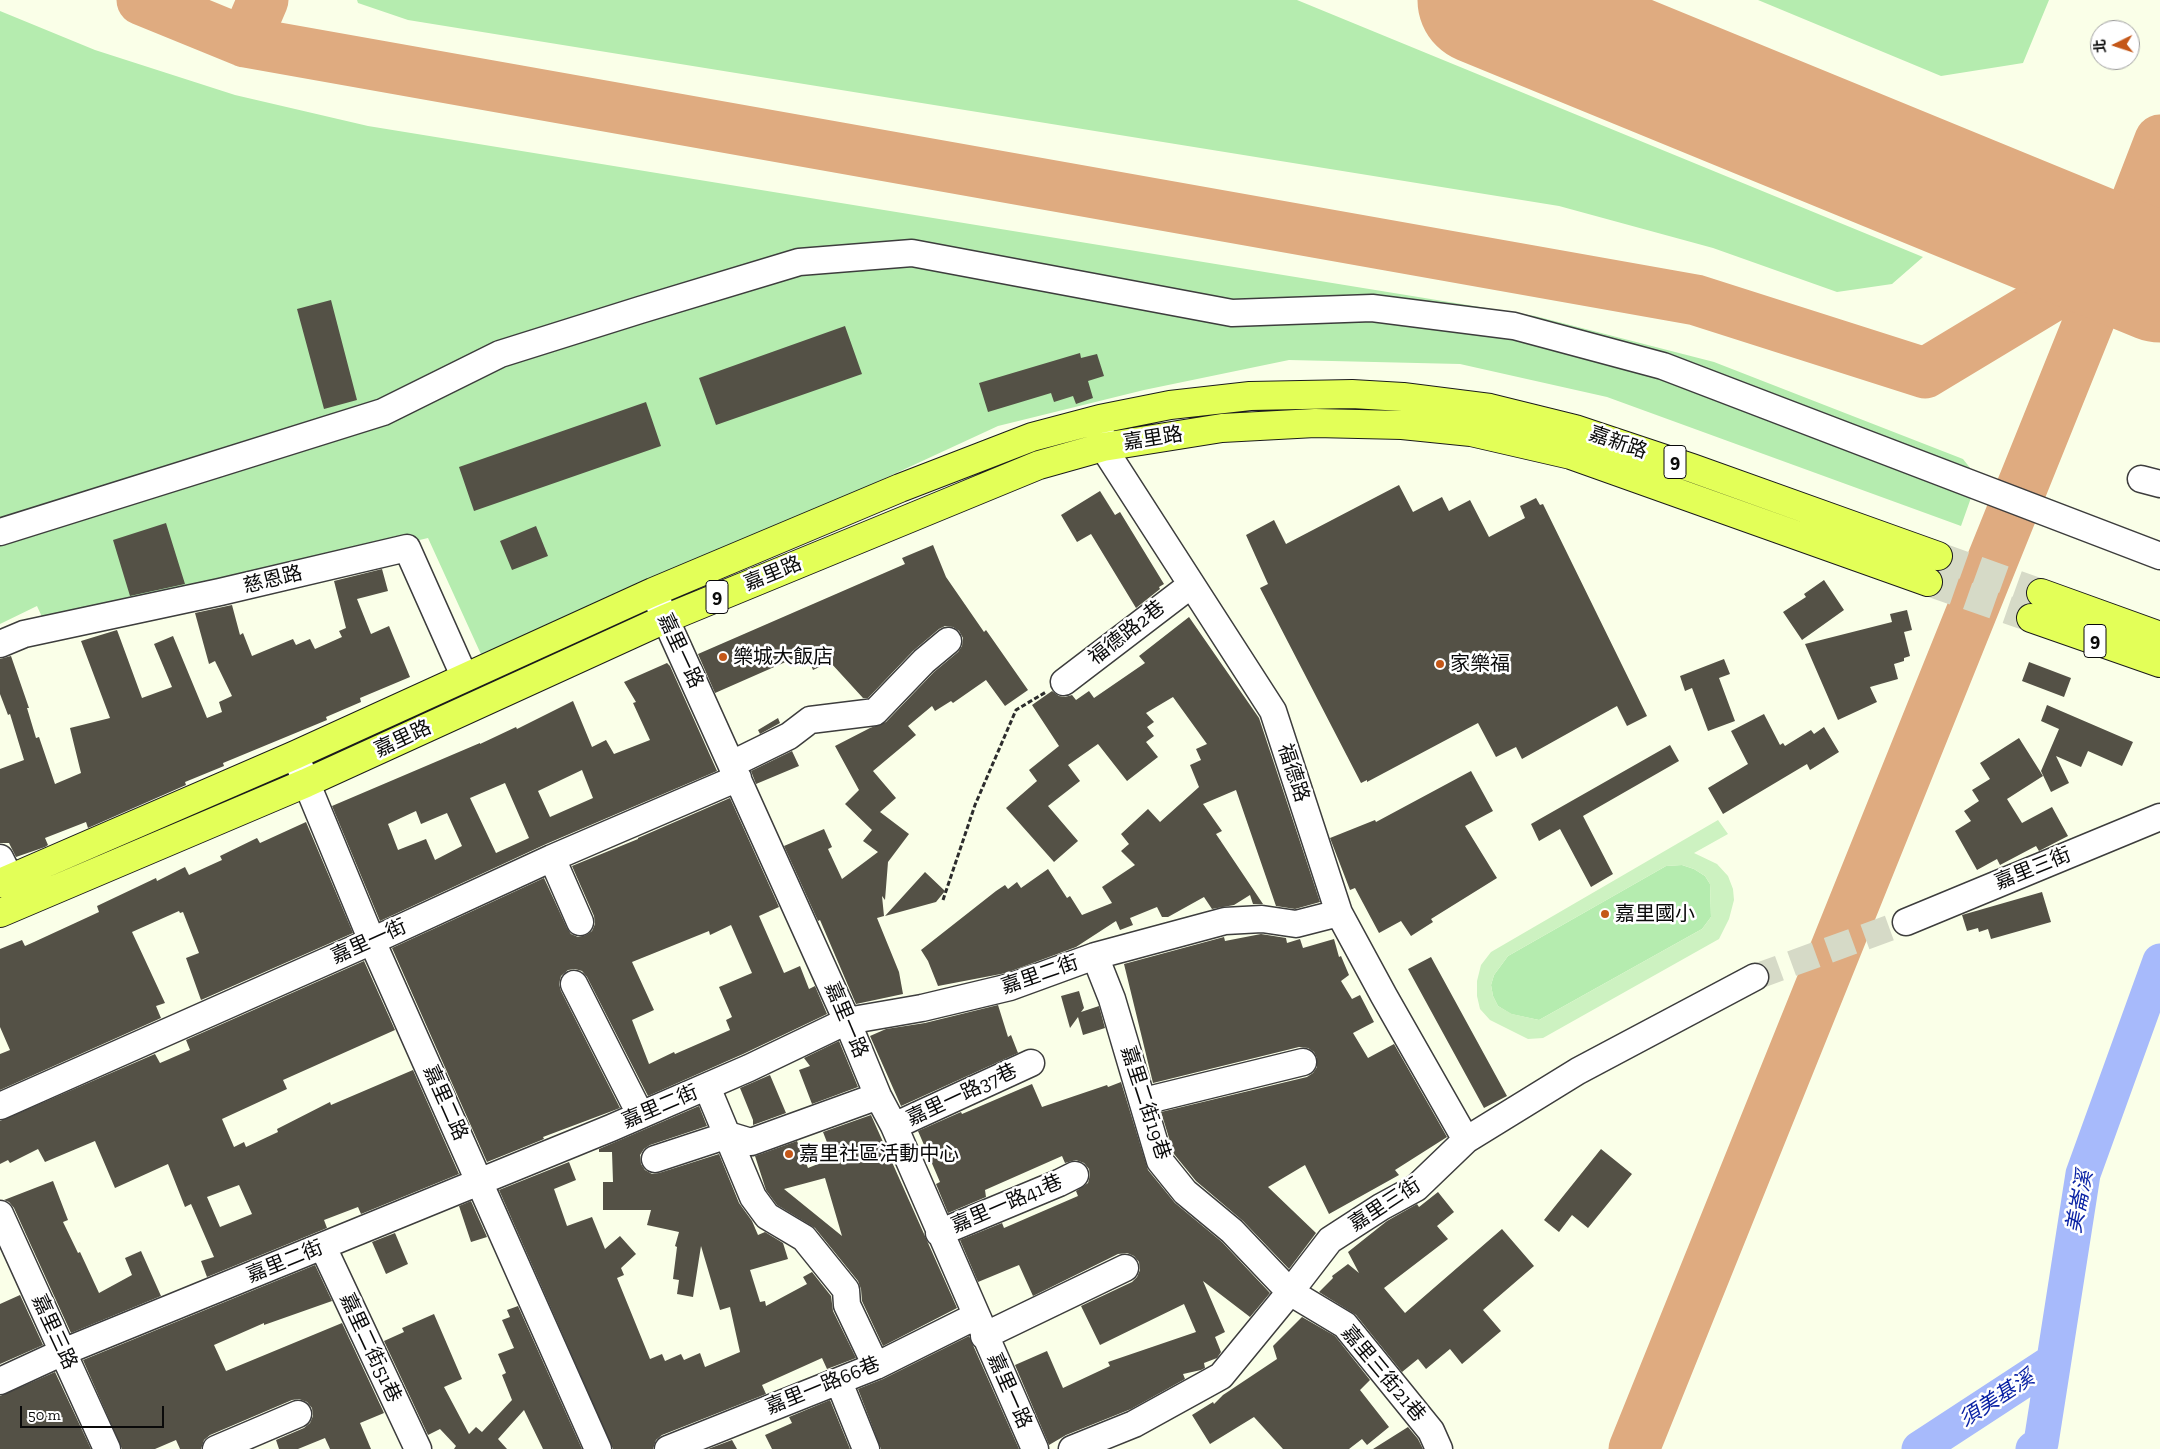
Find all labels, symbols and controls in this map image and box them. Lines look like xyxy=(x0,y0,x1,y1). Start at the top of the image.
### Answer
north arrow xyxy=(2090,20,2140,70)
text: 北 xyxy=(2092,38,2110,54)
street label: 嘉里路 xyxy=(1121,422,1185,456)
street label: 嘉新路 xyxy=(1586,422,1650,464)
road number: 9 xyxy=(1664,446,1686,478)
street label: 嘉里路 xyxy=(741,552,805,596)
street label: 慈恩路 xyxy=(241,561,305,599)
road number: 9 xyxy=(706,580,728,614)
street label: 福德路2巷 xyxy=(1084,596,1170,670)
street label: 嘉里一路 xyxy=(652,610,708,692)
road number: 9 xyxy=(2084,624,2106,658)
place label: 樂城大飯店 xyxy=(733,645,833,669)
marker: 樂城大飯店 xyxy=(717,651,729,663)
place label: 家樂福 xyxy=(1450,652,1510,676)
marker: 家樂福 xyxy=(1434,658,1446,670)
street label: 嘉里路 xyxy=(371,715,435,763)
street label: 福德路 xyxy=(1272,741,1314,805)
street label: 嘉里三街 xyxy=(1991,843,2075,895)
place label: 嘉里國小 xyxy=(1615,902,1695,926)
marker: 嘉里國小 xyxy=(1599,908,1611,920)
street label: 嘉里一街 xyxy=(328,915,410,969)
street label: 嘉里二街 xyxy=(998,951,1082,999)
street label: 嘉里一路 xyxy=(819,978,873,1062)
street label: 嘉里二街19巷 xyxy=(1115,1043,1175,1163)
street label: 嘉里一路37巷 xyxy=(903,1059,1021,1131)
street label: 嘉里二路 xyxy=(418,1062,472,1144)
street label: 嘉里二街 xyxy=(618,1080,702,1134)
place label: 嘉里社區活動中心 xyxy=(799,1142,959,1166)
marker: 嘉里社區活動中心 xyxy=(783,1148,795,1160)
water label: 美崙溪 xyxy=(2062,1169,2098,1235)
street label: 嘉里一路41巷 xyxy=(948,1170,1066,1238)
street label: 嘉里三街 xyxy=(1345,1173,1425,1237)
street label: 嘉里二街 xyxy=(243,1236,327,1288)
street label: 嘉里二街51巷 xyxy=(334,1289,406,1407)
street label: 嘉里三路 xyxy=(26,1291,82,1373)
street label: 嘉里三街21巷 xyxy=(1336,1321,1430,1427)
street label: 嘉里一路 xyxy=(982,1350,1036,1432)
street label: 嘉里一路66巷 xyxy=(762,1352,884,1420)
water label: 須美基溪 xyxy=(1955,1366,2039,1432)
scale bar xyxy=(22,1396,166,1428)
text: 50 m xyxy=(28,1406,61,1424)

